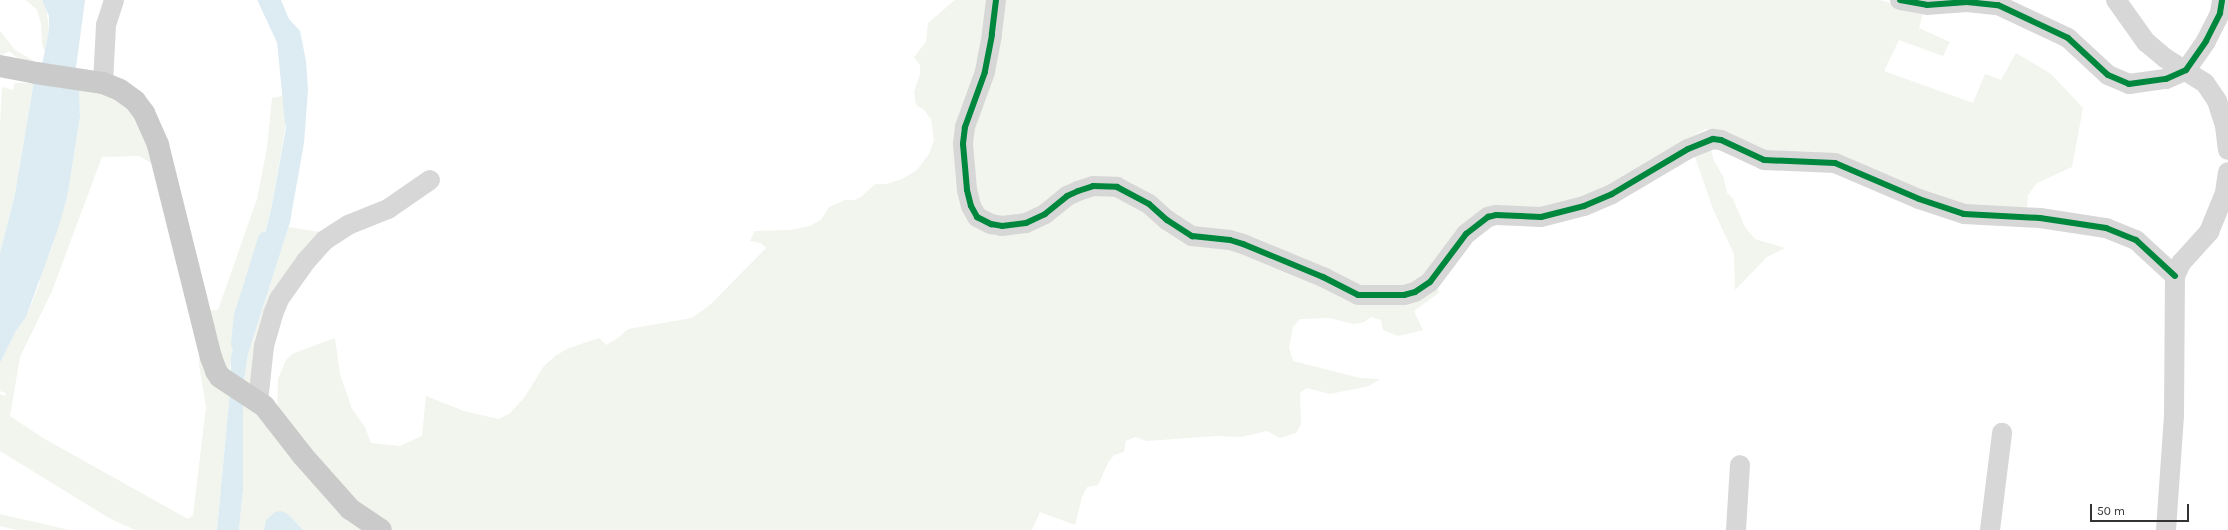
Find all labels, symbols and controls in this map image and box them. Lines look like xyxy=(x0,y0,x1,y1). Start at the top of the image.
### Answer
scale bar xyxy=(2092,496,2191,522)
text: 50 m xyxy=(2097,504,2125,518)

